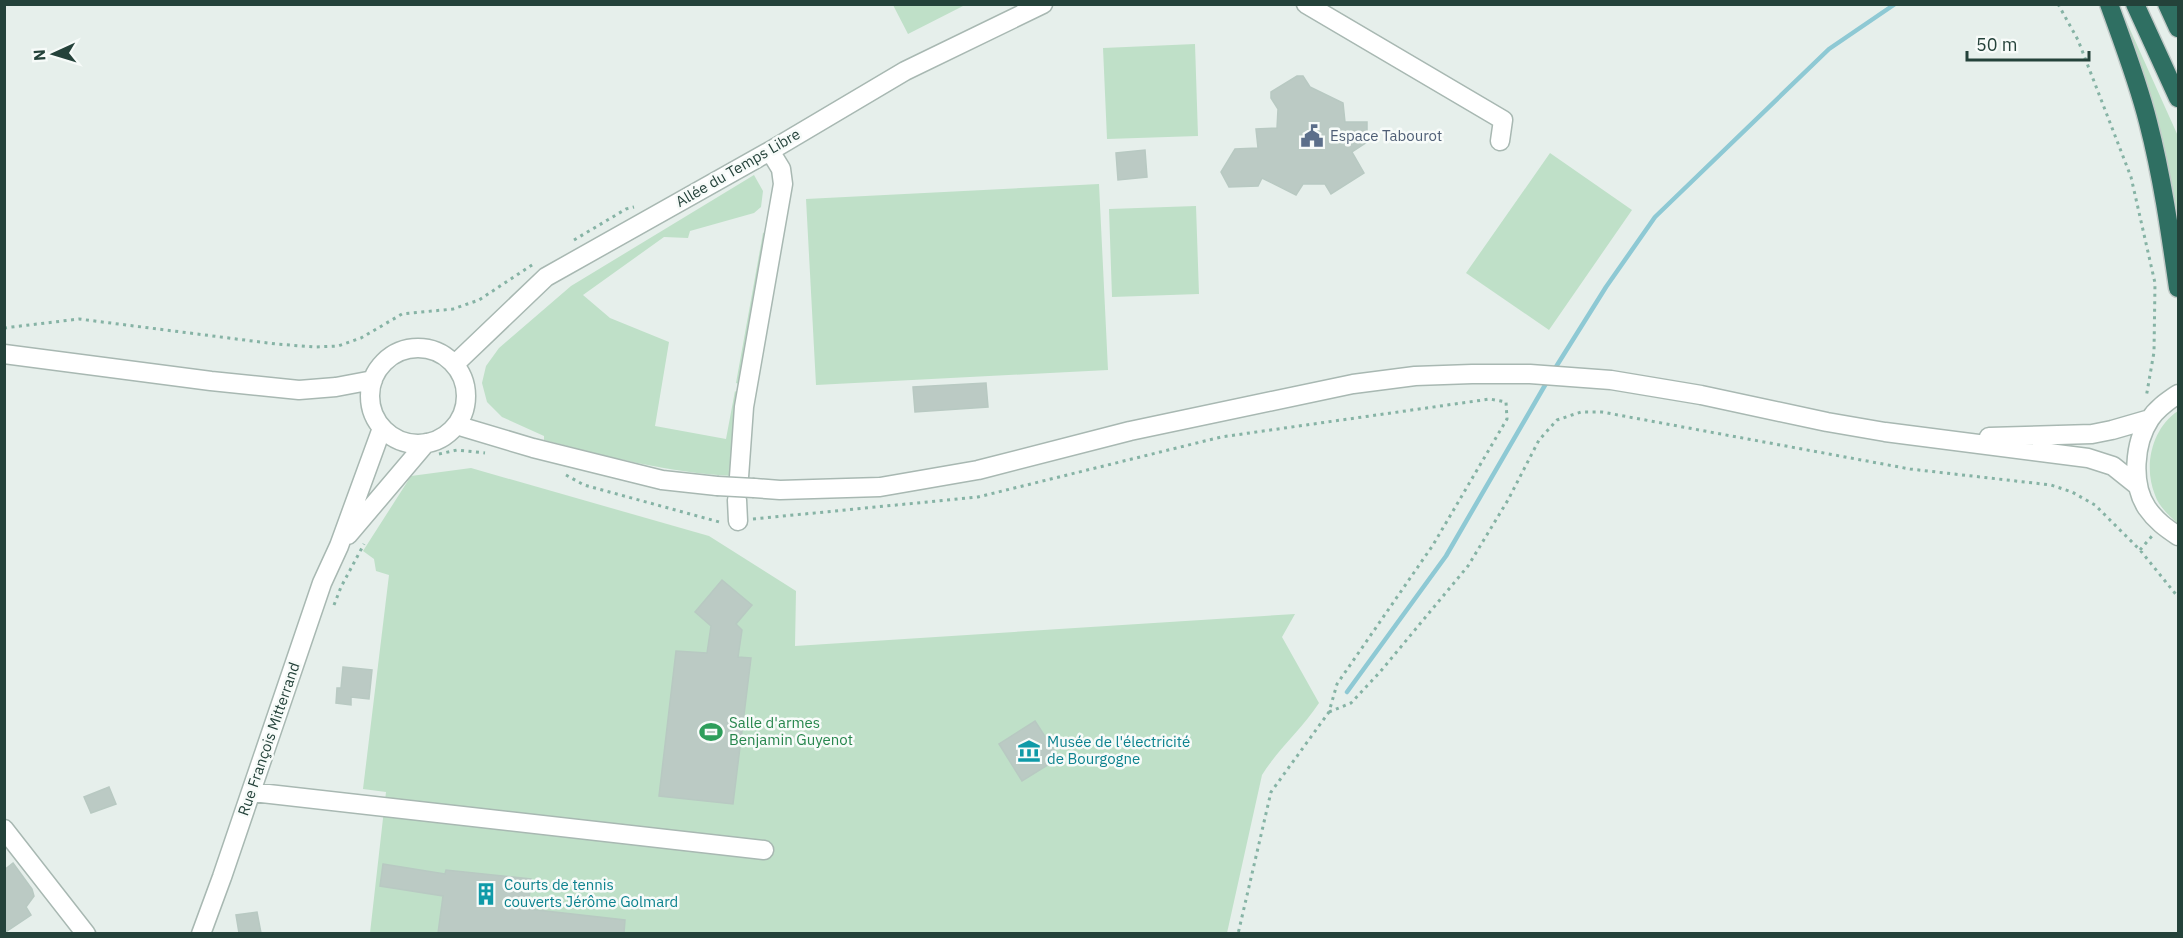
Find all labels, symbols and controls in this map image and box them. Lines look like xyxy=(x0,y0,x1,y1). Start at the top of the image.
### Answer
north arrow xyxy=(24,24,84,84)
scale bar xyxy=(1967,24,2088,62)
text: 50 m xyxy=(1976,33,2018,56)
text: N xyxy=(29,49,49,62)
public building icon: Espace Tabourot xyxy=(1299,123,1325,149)
street label: Allée du Temps Libre xyxy=(672,124,803,211)
place label: Espace Tabourot xyxy=(1330,126,1442,145)
street label: Rue François Mitterrand xyxy=(233,660,304,818)
place label: Salle d'armes Benjamin Guyenot xyxy=(729,713,853,749)
sports icon: Salle d'armes Benjamin Guyenot xyxy=(698,719,724,745)
place label: Musée de l'électricité de Bourgogne xyxy=(1047,732,1190,768)
museum icon: Musée de l'électricité de Bourgogne xyxy=(1016,738,1042,764)
place label: Courts de tennis couverts Jérôme Golmard xyxy=(504,875,678,911)
building icon: Courts de tennis couverts Jérôme Golmard xyxy=(473,881,499,907)

